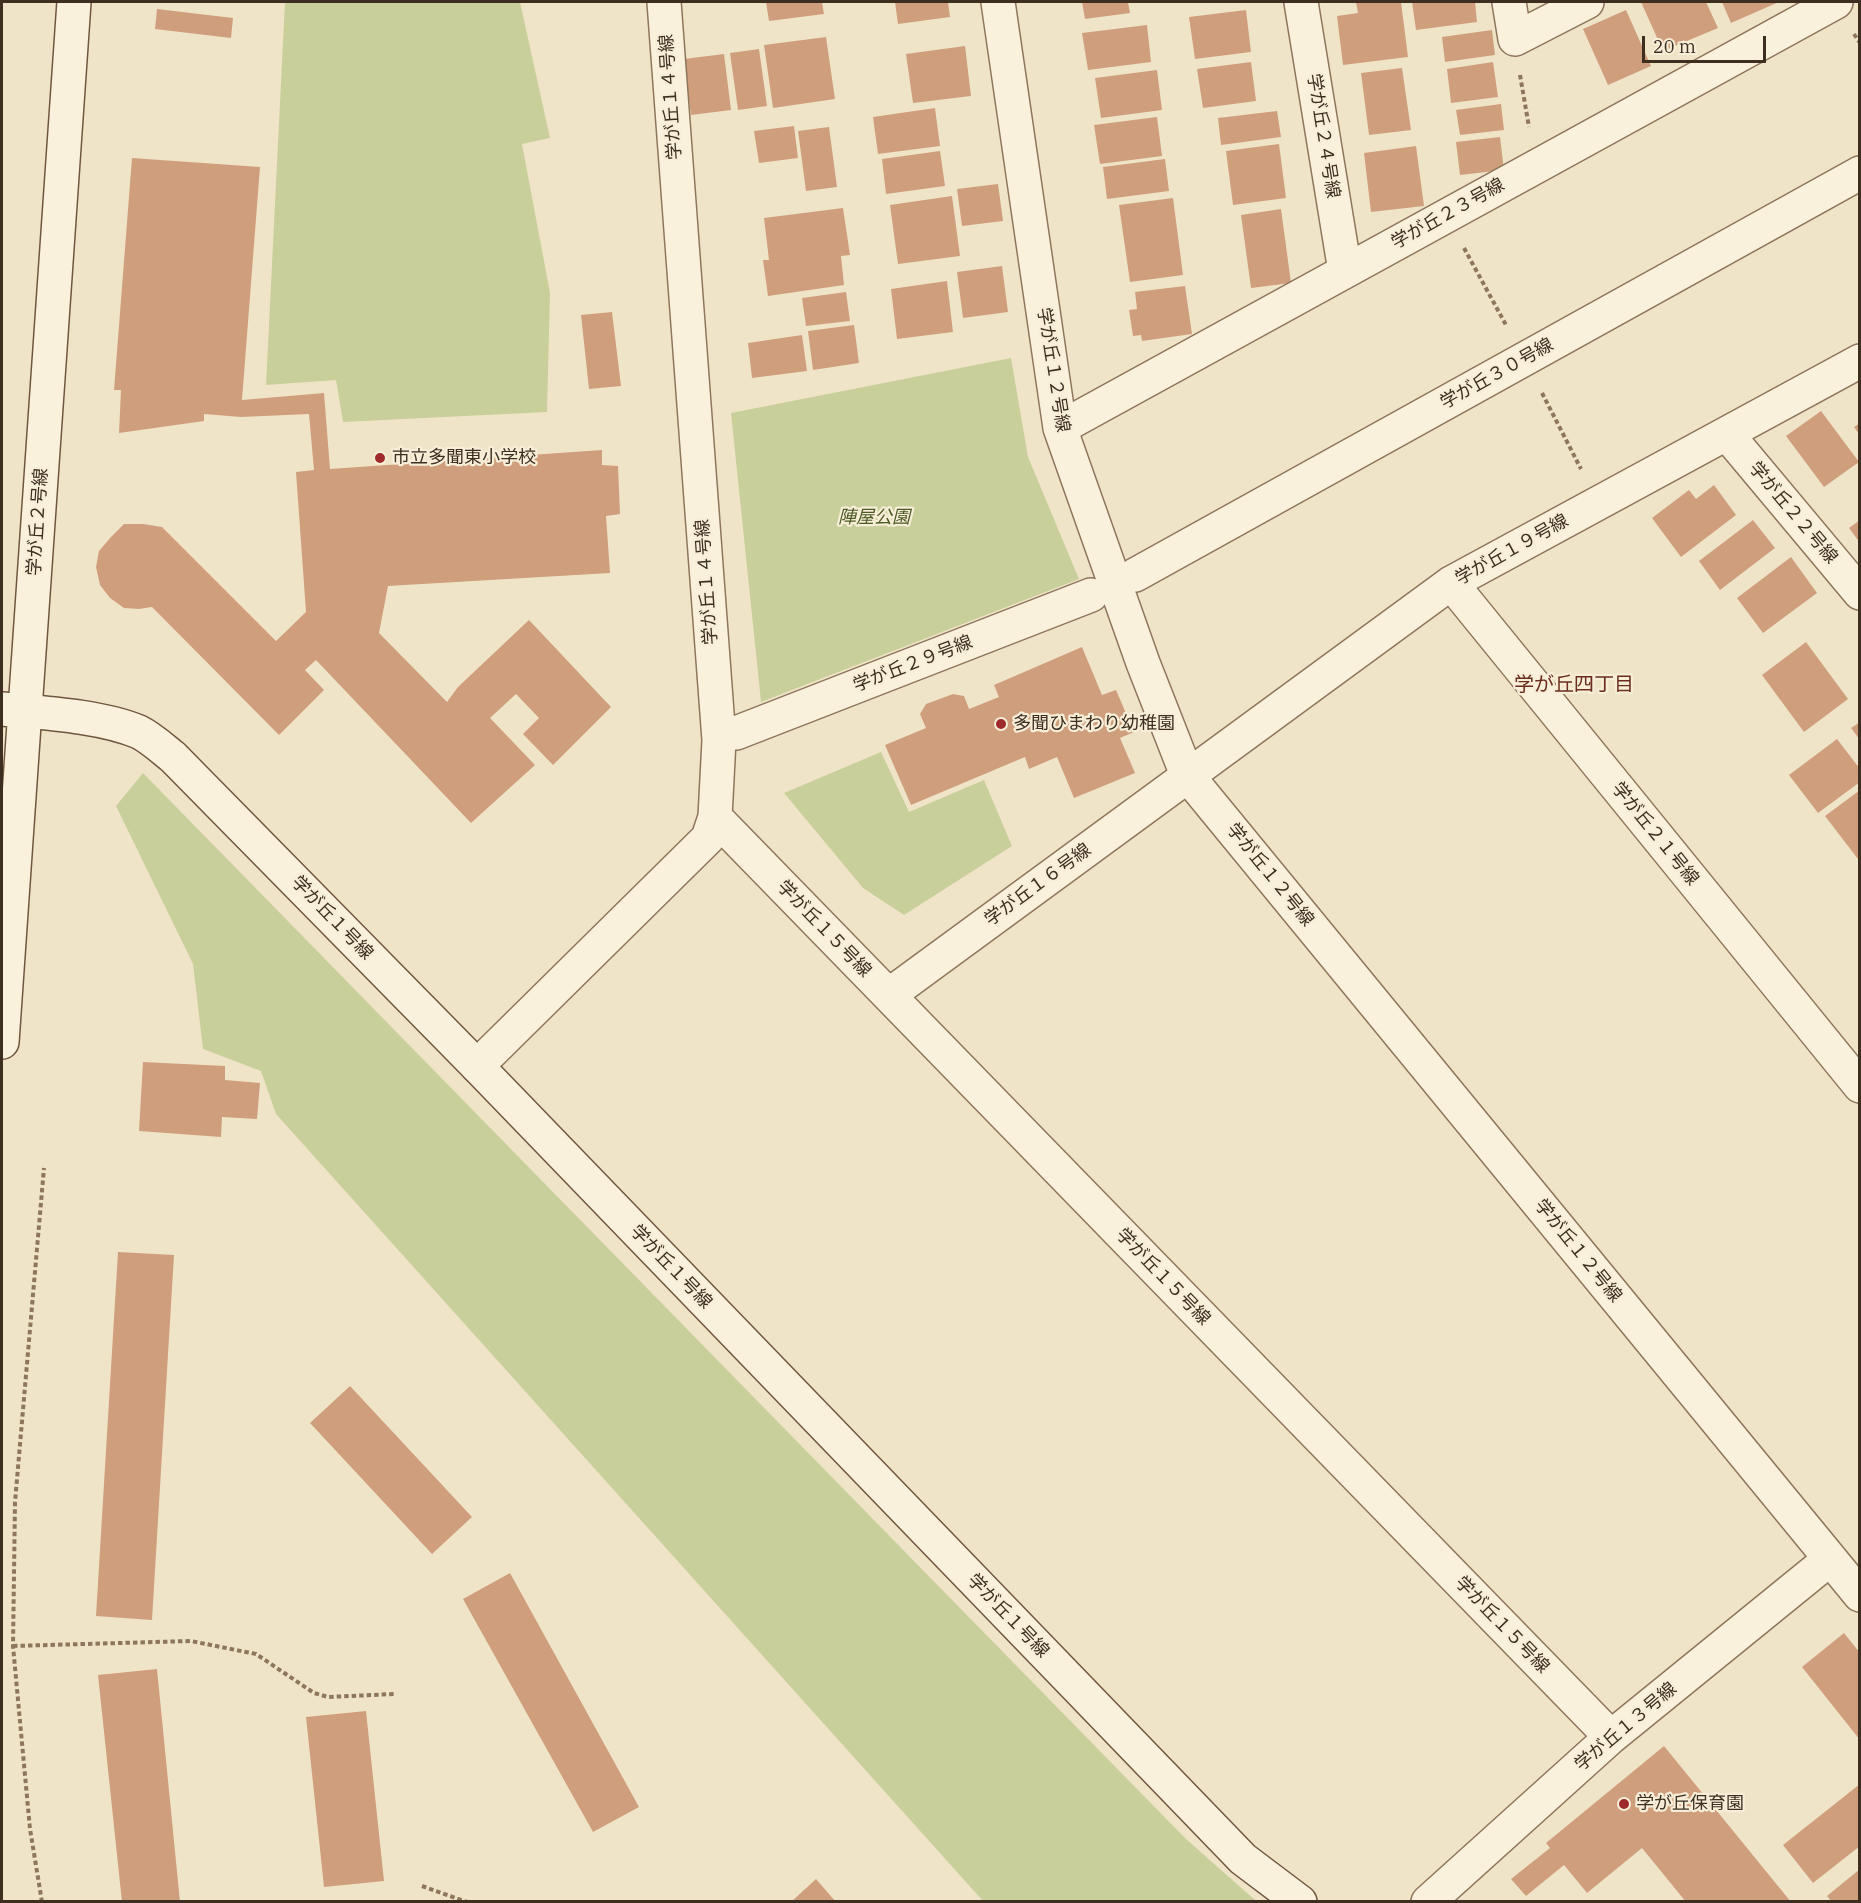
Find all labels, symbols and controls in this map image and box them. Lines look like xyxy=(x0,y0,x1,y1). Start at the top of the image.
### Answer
scale bar xyxy=(1645,24,1770,62)
street label: 学が丘１４号線 xyxy=(656,33,686,161)
text: 20 m xyxy=(1653,35,1696,58)
street label: 学が丘２４号線 xyxy=(1302,72,1344,200)
street label: 学が丘２３号線 xyxy=(1388,174,1508,254)
street label: 学が丘１２号線 xyxy=(1032,306,1074,434)
street label: 学が丘３０号線 xyxy=(1437,334,1557,414)
place label: 市立多聞東小学校 xyxy=(392,447,536,469)
marker: 市立多聞東小学校 xyxy=(373,451,387,465)
street label: 学が丘２２号線 xyxy=(1744,458,1842,568)
street label: 学が丘２号線 xyxy=(23,467,53,577)
park label: 陣屋公園 xyxy=(838,507,910,529)
street label: 学が丘１９号線 xyxy=(1452,510,1572,590)
street label: 学が丘１４号線 xyxy=(692,518,722,646)
street label: 学が丘２９号線 xyxy=(850,631,976,697)
district label: 学が丘四丁目 xyxy=(1514,673,1634,697)
place label: 多聞ひまわり幼稚園 xyxy=(1013,713,1175,735)
marker: 多聞ひまわり幼稚園 xyxy=(994,717,1008,731)
street label: 学が丘２１号線 xyxy=(1607,778,1703,890)
street label: 学が丘１２号線 xyxy=(1222,819,1318,931)
street label: 学が丘１６号線 xyxy=(981,839,1095,931)
street label: 学が丘１号線 xyxy=(287,872,377,964)
street label: 学が丘１５号線 xyxy=(772,876,876,982)
street label: 学が丘１２号線 xyxy=(1530,1195,1626,1307)
street label: 学が丘１号線 xyxy=(626,1221,716,1313)
street label: 学が丘１５号線 xyxy=(1111,1224,1215,1330)
street label: 学が丘１号線 xyxy=(963,1570,1053,1662)
street label: 学が丘１５号線 xyxy=(1450,1572,1554,1678)
street label: 学が丘１３号線 xyxy=(1571,1678,1681,1776)
place label: 学が丘保育園 xyxy=(1636,1793,1744,1815)
marker: 学が丘保育園 xyxy=(1617,1797,1631,1811)

